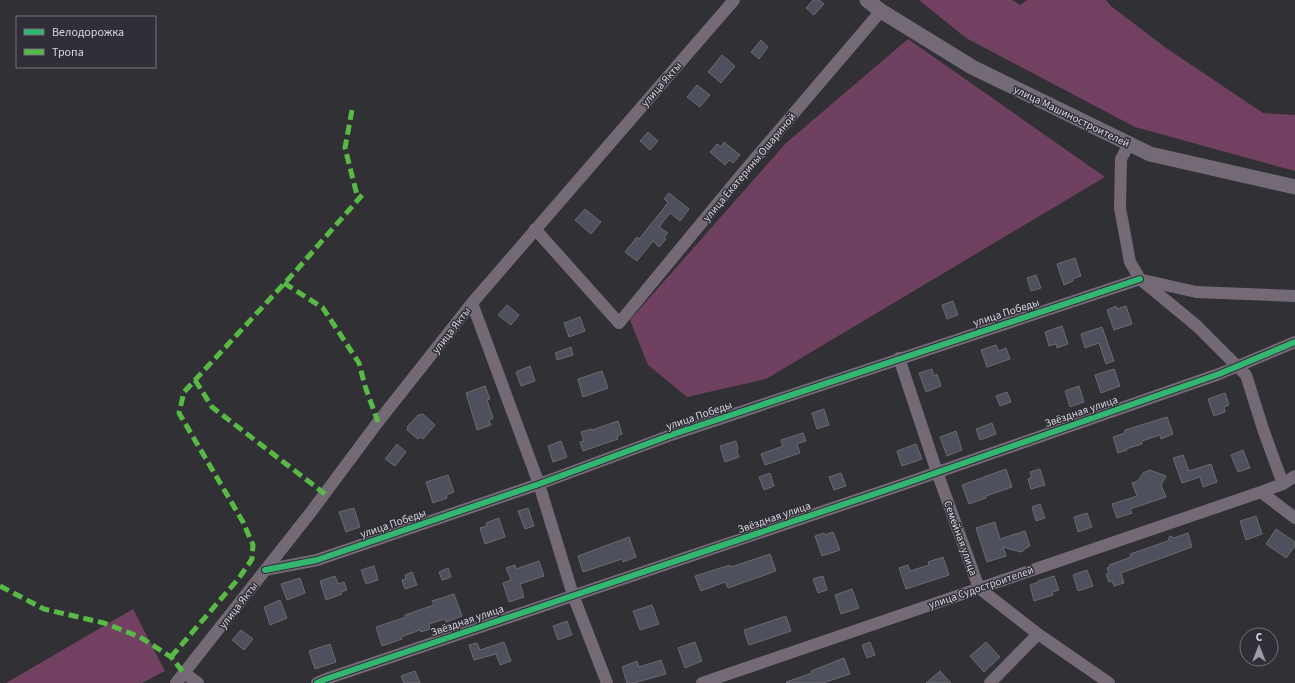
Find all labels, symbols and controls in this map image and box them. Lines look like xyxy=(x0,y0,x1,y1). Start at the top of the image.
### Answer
legend xyxy=(16,16,156,68)
text: Велодорожка xyxy=(52,24,124,41)
text: Тропа xyxy=(52,44,84,61)
street label: улица Якты xyxy=(638,59,685,110)
street label: улица Машиностроителей xyxy=(1011,82,1132,151)
street label: улица Екатерины Ошариной xyxy=(699,110,799,225)
street label: улица Победы xyxy=(971,295,1041,330)
street label: улица Якты xyxy=(429,304,474,357)
street label: Звёздная улица xyxy=(1043,392,1120,431)
street label: улица Победы xyxy=(664,397,734,434)
street label: Звёздная улица xyxy=(736,498,813,537)
street label: Семейная улица xyxy=(940,499,981,578)
street label: улица Победы xyxy=(358,505,428,542)
street label: улица Судостроителей xyxy=(927,562,1036,612)
street label: улица Якты xyxy=(216,579,261,632)
street label: Звёздная улица xyxy=(429,601,506,640)
north arrow xyxy=(1239,627,1279,667)
text: С xyxy=(1256,630,1263,645)

